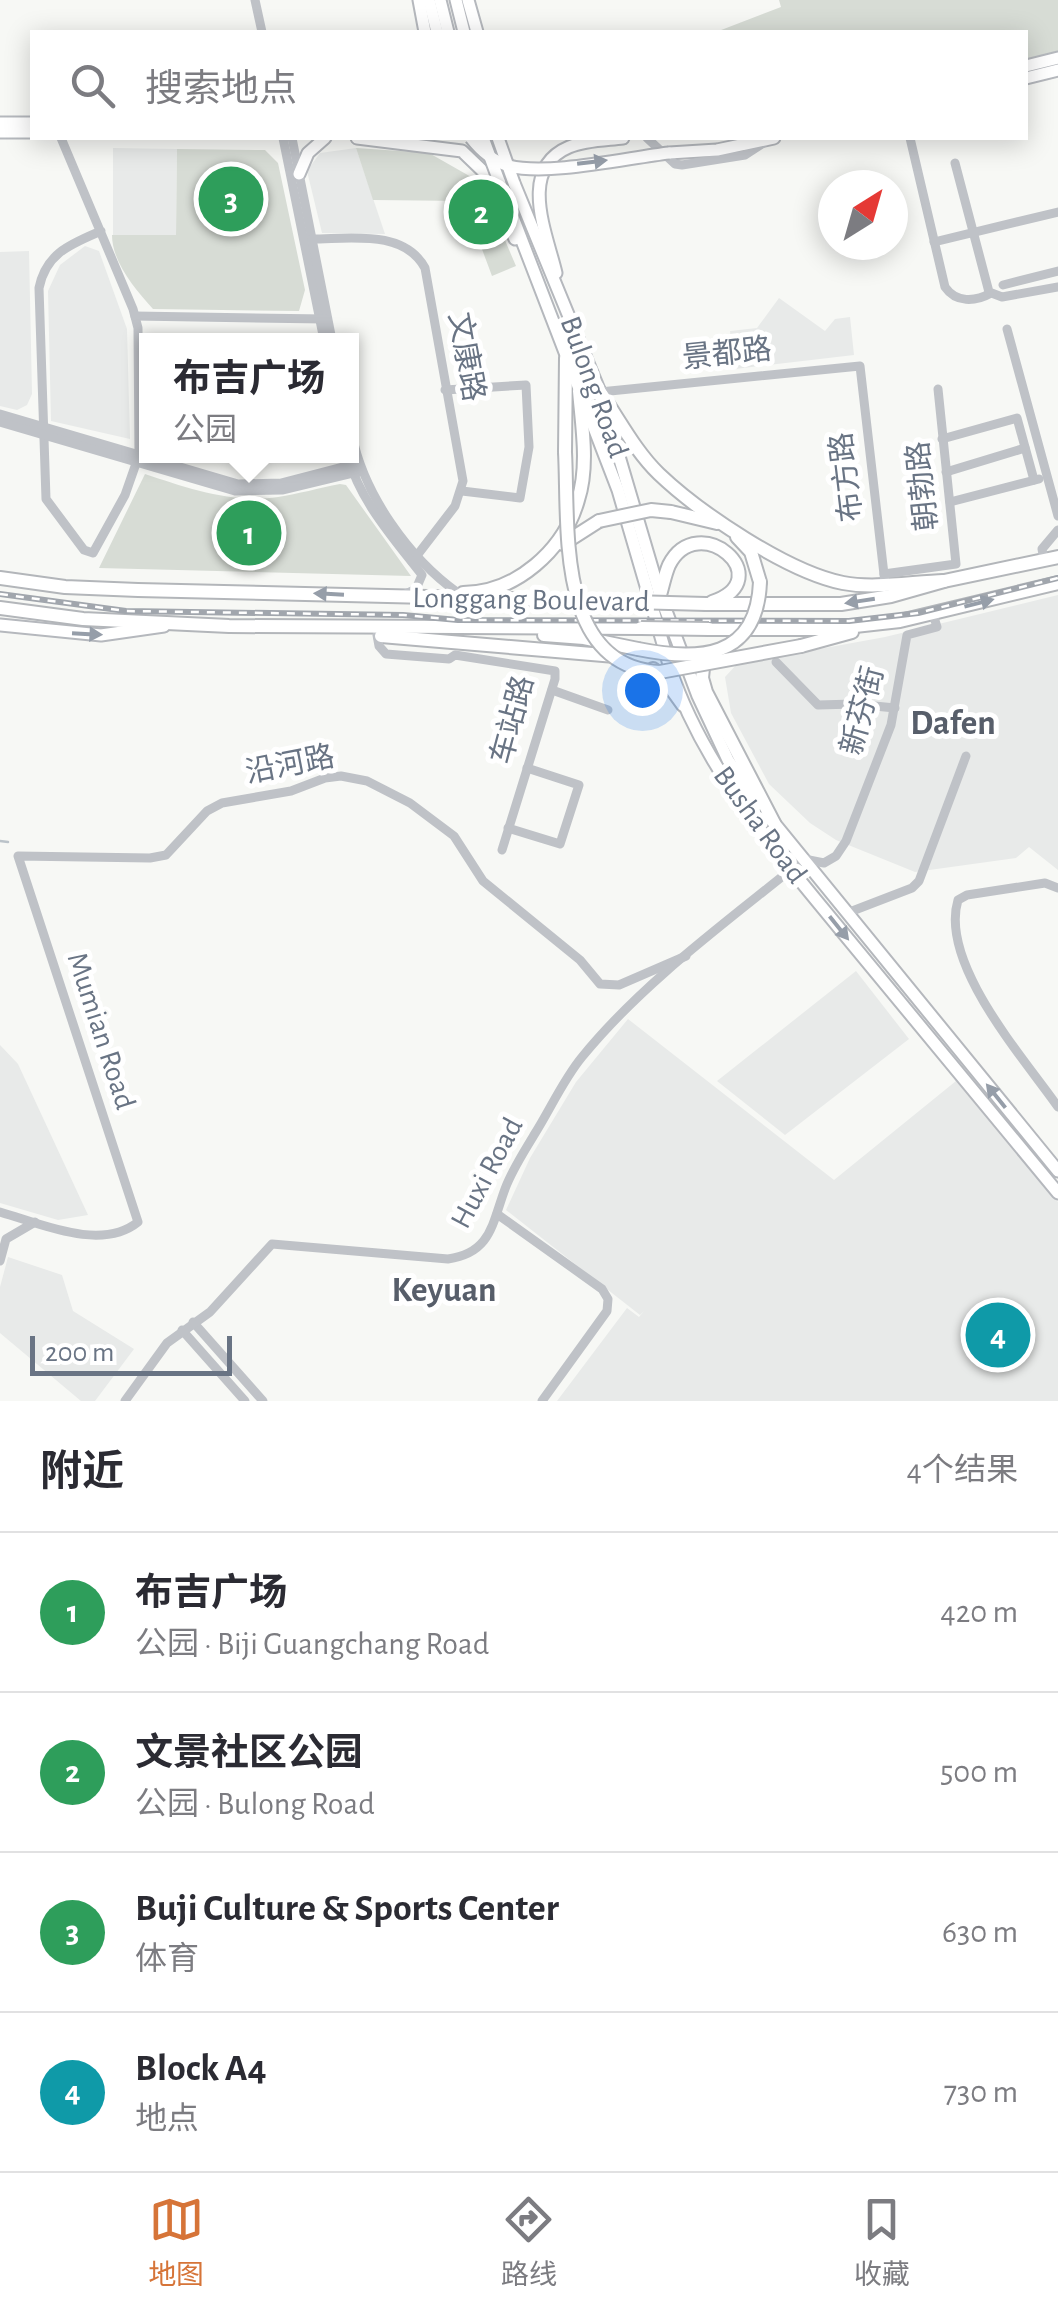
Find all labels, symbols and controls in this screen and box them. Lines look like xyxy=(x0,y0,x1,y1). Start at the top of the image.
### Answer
search box xyxy=(30,30,1028,140)
icon: search xyxy=(65,58,120,113)
text: 搜索地点 xyxy=(145,71,297,109)
one-way arrow xyxy=(577,154,609,170)
pin: 3 xyxy=(198,162,264,236)
north arrow xyxy=(818,170,908,260)
pin: 2 xyxy=(448,174,514,250)
street label: 文康路 xyxy=(443,310,491,404)
street label: Bulong Road xyxy=(555,312,633,462)
street label: 景都路 xyxy=(680,332,773,374)
popup xyxy=(139,333,359,463)
text: 布吉广场 xyxy=(173,361,325,399)
text: 公园 xyxy=(173,414,237,446)
street label: 布方路 xyxy=(825,431,867,524)
street label: 朝勃路 xyxy=(901,440,943,533)
pin: 1 xyxy=(216,496,282,570)
street label: Longgang Boulevard xyxy=(412,583,650,617)
one-way arrow xyxy=(312,586,344,602)
one-way arrow xyxy=(844,593,876,609)
one-way arrow xyxy=(964,594,995,610)
one-way arrow xyxy=(72,627,104,643)
street label: 新芬街 xyxy=(835,663,889,758)
your location xyxy=(617,665,668,716)
street label: 车站路 xyxy=(485,672,539,767)
district label: Dafen xyxy=(910,706,996,741)
street label: 沿河路 xyxy=(243,740,337,788)
street label: Busha Road xyxy=(708,761,812,889)
one-way arrow xyxy=(828,915,849,940)
street label: Mumian Road xyxy=(62,949,140,1113)
one-way arrow xyxy=(986,1083,1007,1109)
street label: Huxi Road xyxy=(445,1113,529,1233)
district label: Keyuan xyxy=(391,1273,497,1308)
pin: 4 xyxy=(966,1298,1030,1372)
scale bar xyxy=(30,1331,232,1376)
text: 200 m xyxy=(45,1339,114,1367)
text: 附近 xyxy=(40,1451,124,1493)
text: 4个结果 xyxy=(907,1454,1018,1486)
text: 布吉广场 xyxy=(135,1575,287,1613)
text: 1 xyxy=(67,1596,78,1628)
text: 420 m xyxy=(940,1596,1018,1628)
text: 公园 · Biji Guangchang Road xyxy=(135,1628,489,1660)
text: 文景社区公园 xyxy=(135,1735,363,1773)
text: 2 xyxy=(65,1756,80,1788)
text: 500 m xyxy=(940,1756,1018,1788)
text: 公园 · Bulong Road xyxy=(135,1788,375,1820)
text: Buji Culture & Sports Center xyxy=(135,1890,559,1928)
text: 3 xyxy=(66,1916,79,1948)
text: 630 m xyxy=(942,1916,1018,1948)
text: 体育 xyxy=(135,1943,199,1975)
text: Block A4 xyxy=(135,2050,267,2088)
text: 4 xyxy=(64,2076,81,2108)
text: 730 m xyxy=(944,2076,1018,2108)
text: 地点 xyxy=(135,2103,199,2135)
tab: 地图 xyxy=(148,2192,204,2293)
tab: 路线 xyxy=(501,2192,557,2293)
tab: 收藏 xyxy=(854,2192,910,2293)

